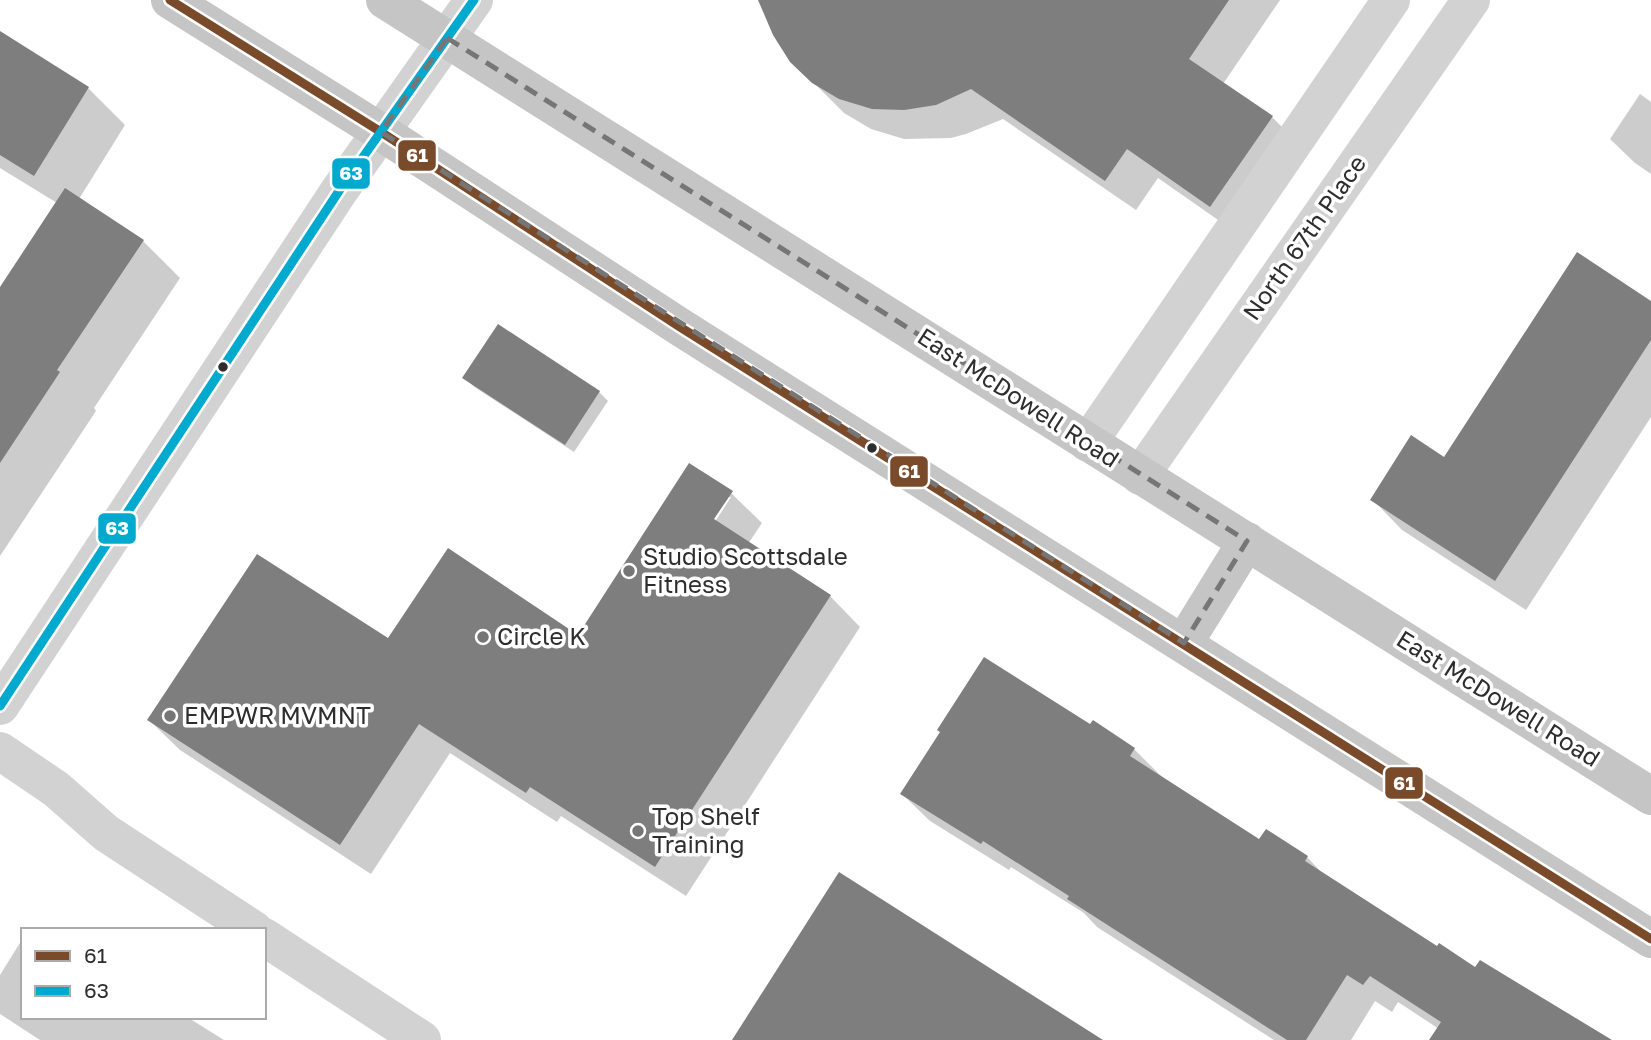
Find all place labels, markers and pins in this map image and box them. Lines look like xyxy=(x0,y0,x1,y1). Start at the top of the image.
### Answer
unlabelled marker xyxy=(216,360,230,374)
unlabelled marker xyxy=(865,441,879,455)
place label: Studio Scottsdale Fitness xyxy=(643,541,848,598)
marker: Studio Scottsdale Fitness xyxy=(621,563,637,579)
place label: Circle K xyxy=(497,621,586,650)
marker: Circle K xyxy=(475,629,491,645)
place label: EMPWR MVMNT xyxy=(184,700,371,729)
marker: EMPWR MVMNT xyxy=(162,708,178,724)
place label: Top Shelf Training xyxy=(652,801,760,858)
marker: Top Shelf Training xyxy=(630,823,646,839)

